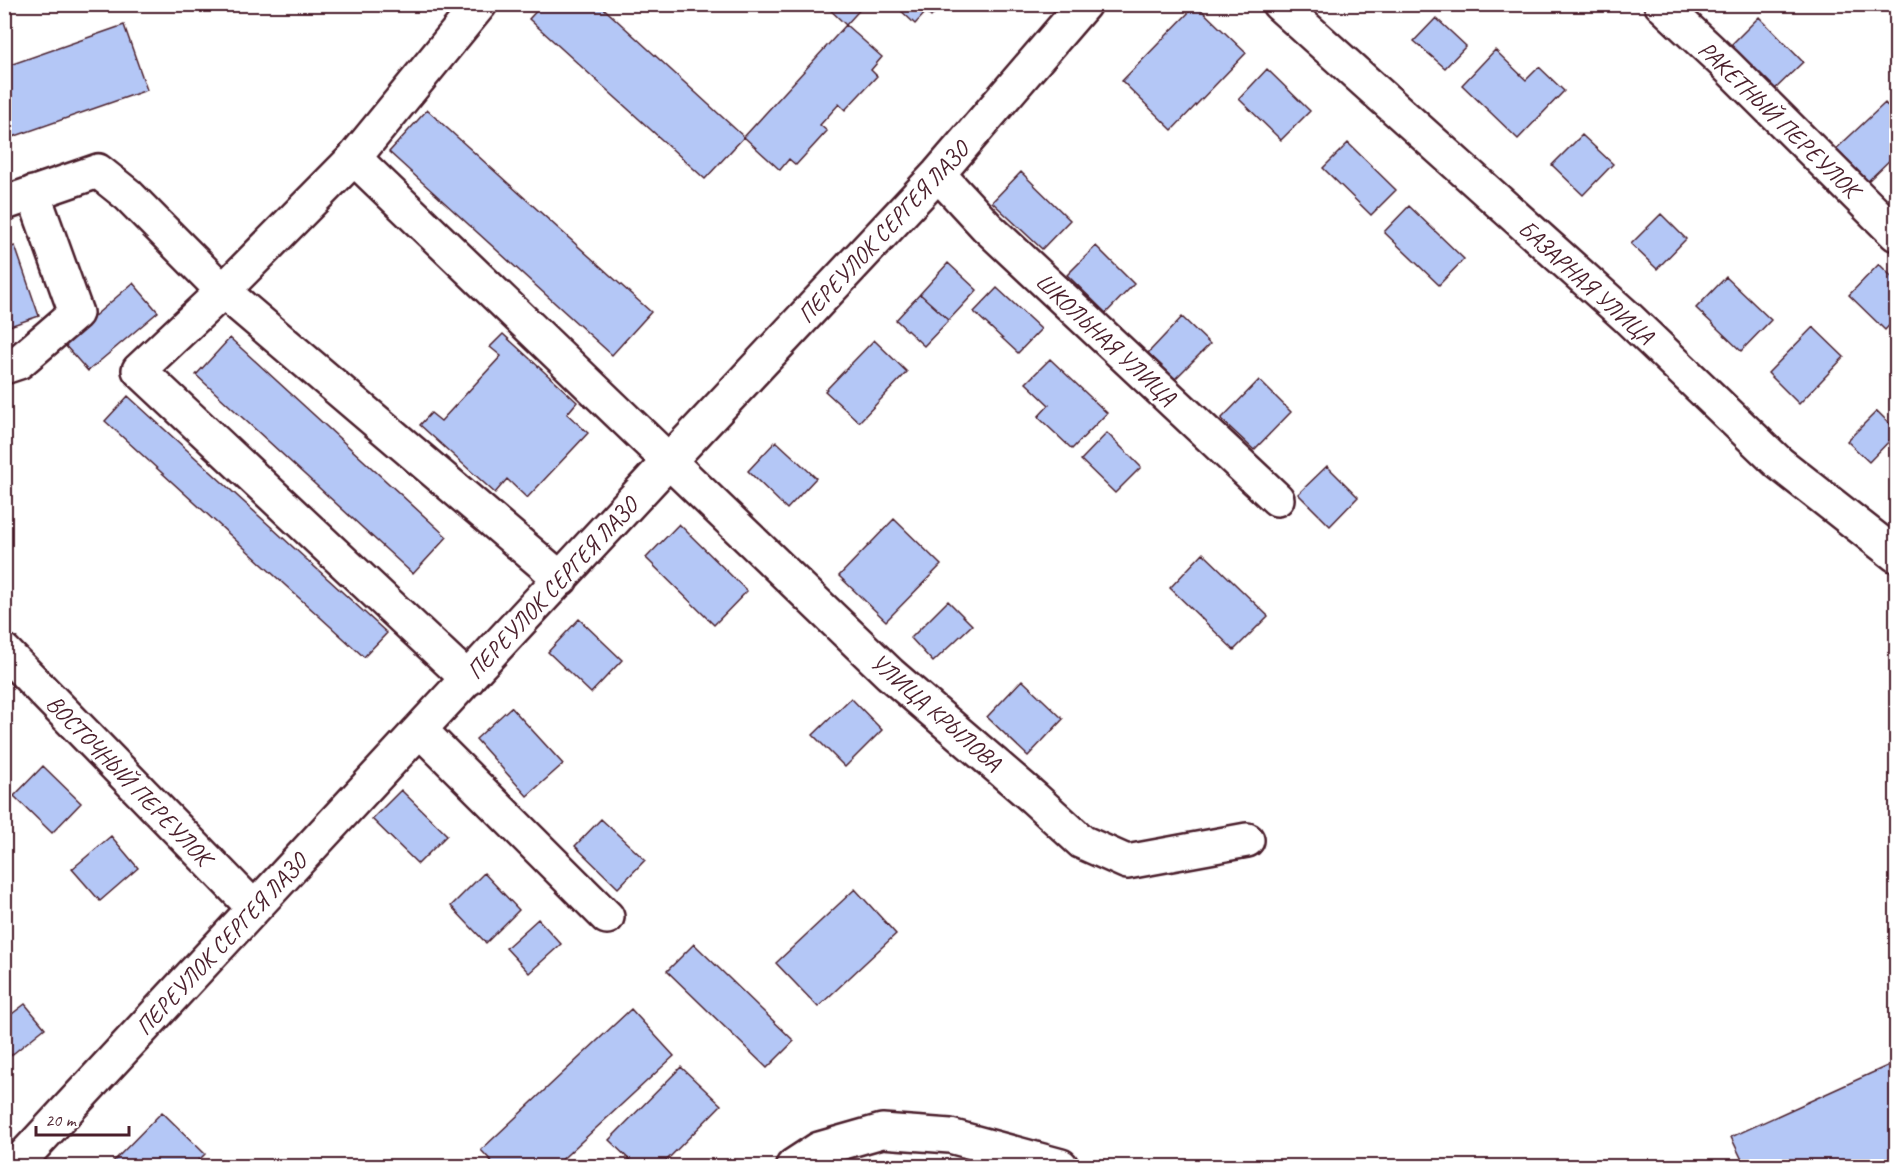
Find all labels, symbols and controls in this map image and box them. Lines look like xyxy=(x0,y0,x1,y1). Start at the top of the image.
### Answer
street label: РАКЕТНЫЙ ПЕРЕУЛОК xyxy=(1692,34,1870,207)
street label: ПЕРЕУЛОК СЕРГЕЯ ЛАЗО xyxy=(791,133,977,329)
street label: БАЗАРНАЯ УЛИЦА xyxy=(1512,213,1661,351)
street label: ШКОЛЬНАЯ УЛИЦА xyxy=(1029,266,1183,412)
street label: ПЕРЕУЛОК СЕРГЕЯ ЛАЗО xyxy=(460,489,646,685)
street label: УЛИЦА КРЫЛОВА xyxy=(864,647,1008,778)
street label: ВОСТОЧНЫЙ ПЕРЕУЛОК xyxy=(40,689,222,875)
street label: ПЕРЕУЛОК СЕРГЕЯ ЛАЗО xyxy=(129,845,315,1041)
scale bar xyxy=(36,1099,129,1137)
text: 20 m xyxy=(45,1109,78,1131)

